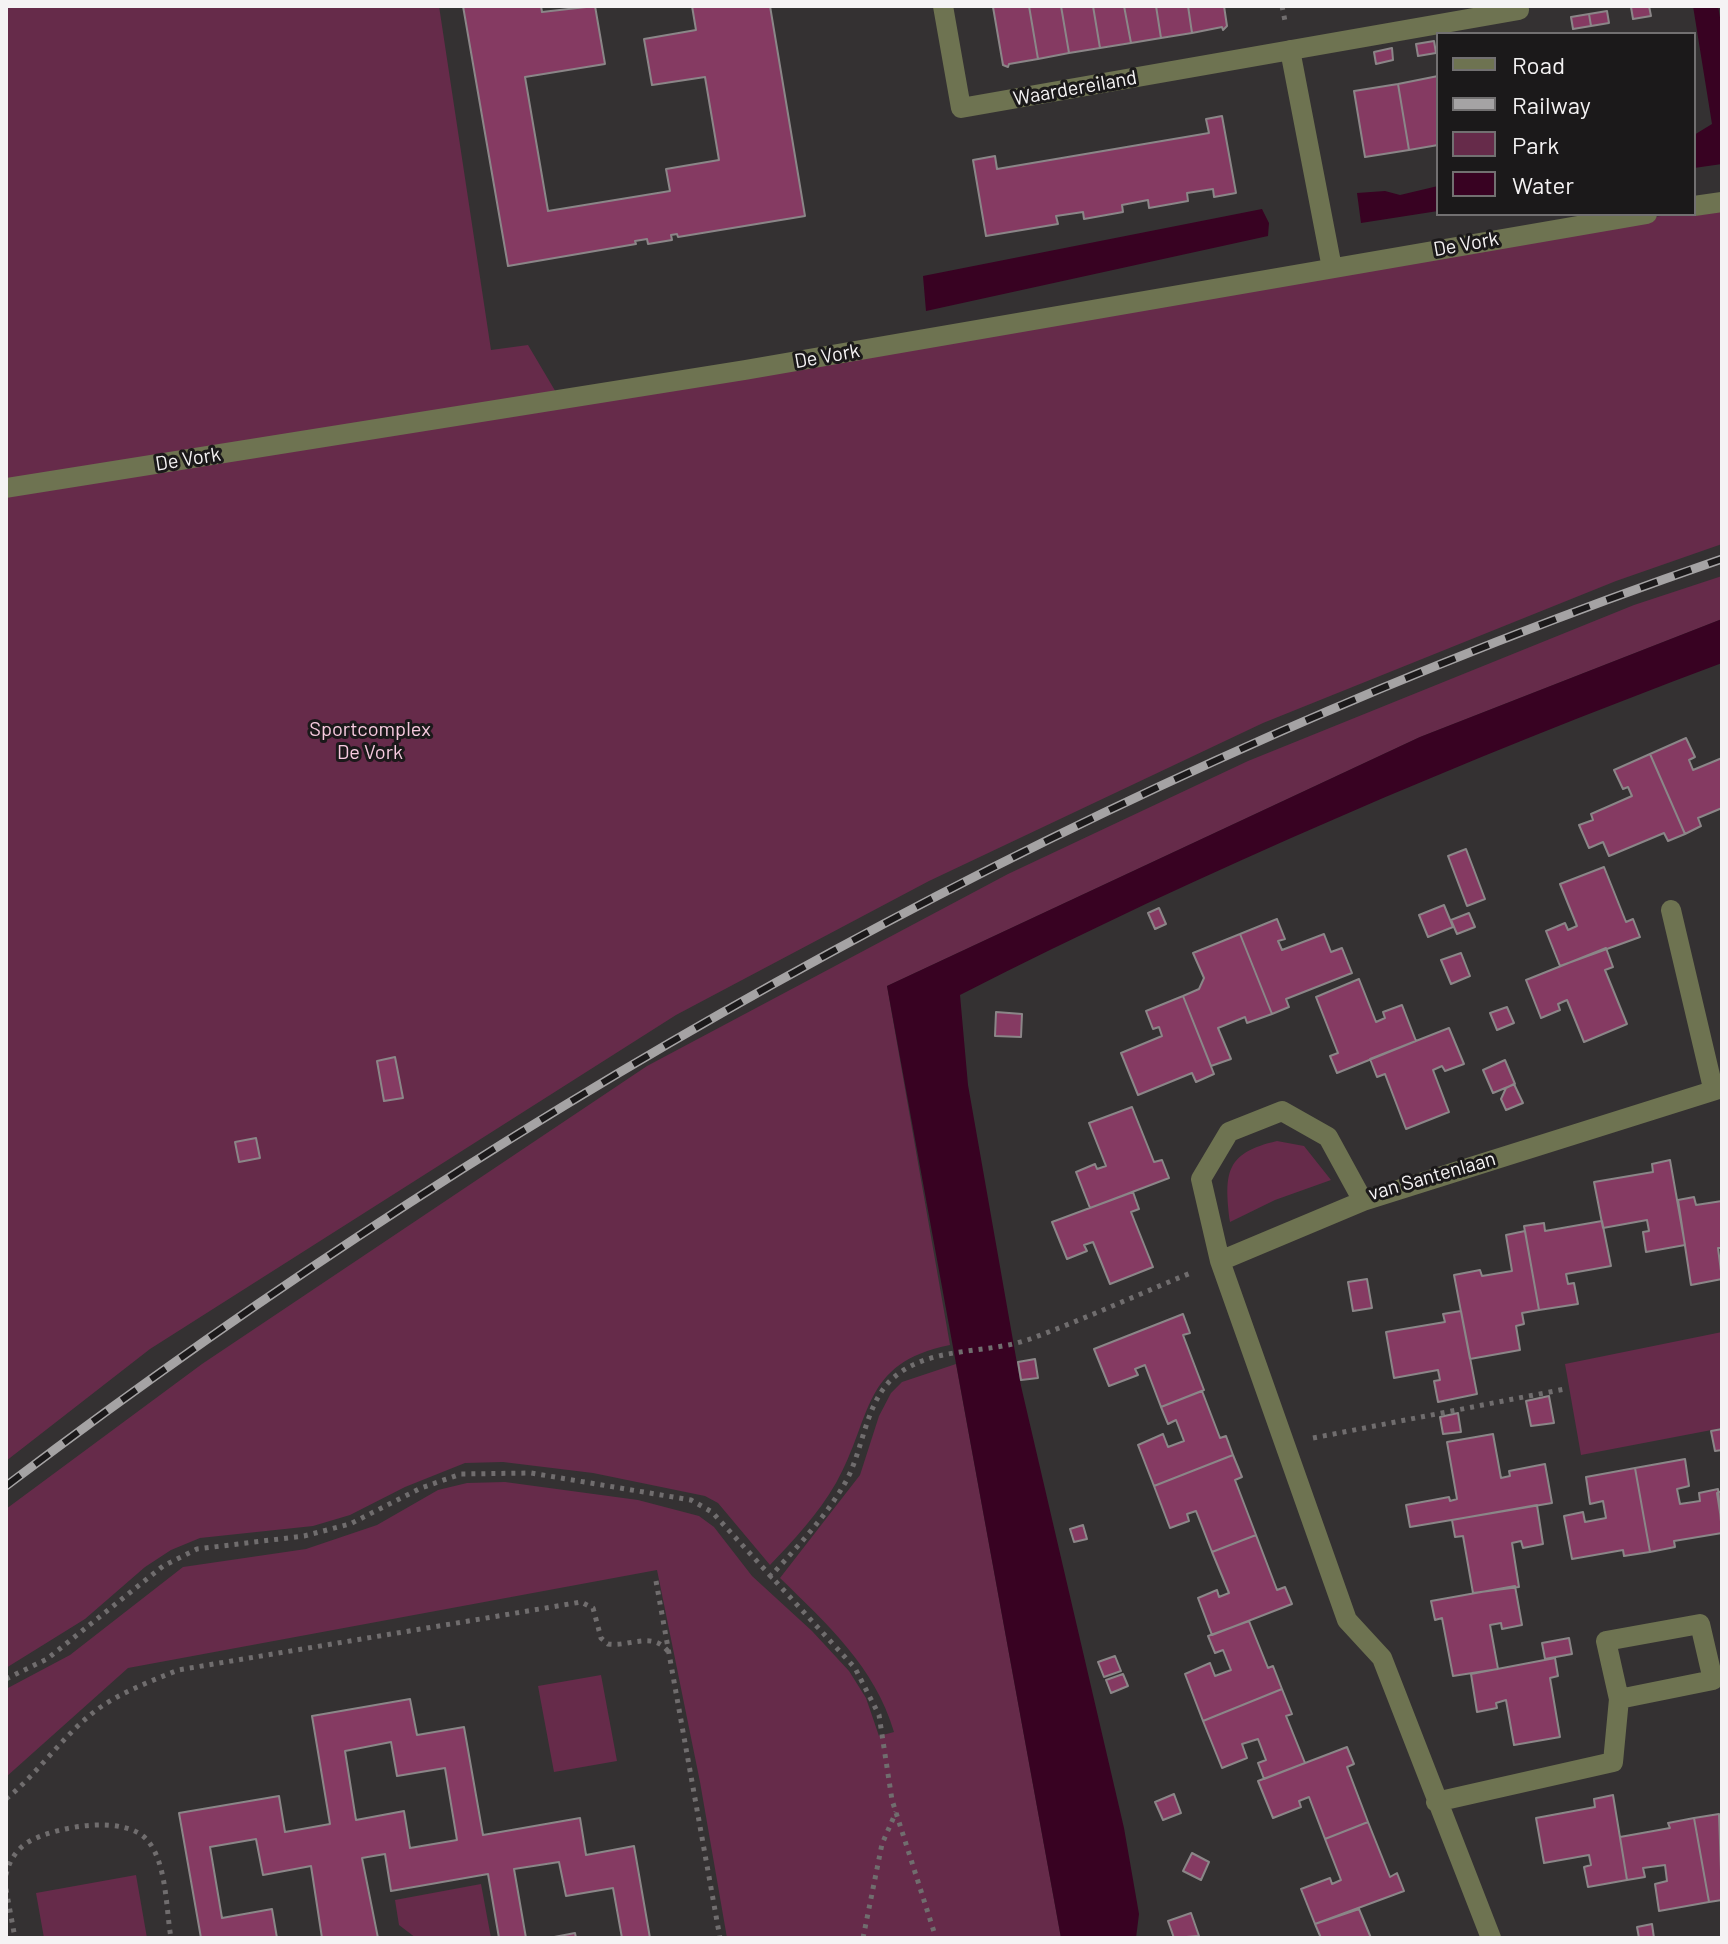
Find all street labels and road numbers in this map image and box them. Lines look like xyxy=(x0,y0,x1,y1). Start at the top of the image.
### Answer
street label: Waardereiland xyxy=(1011,65,1139,111)
street label: De Vork xyxy=(1431,226,1501,262)
street label: De Vork xyxy=(792,338,862,374)
street label: De Vork xyxy=(154,442,222,476)
street label: van Santenlaan xyxy=(1366,1146,1498,1206)

